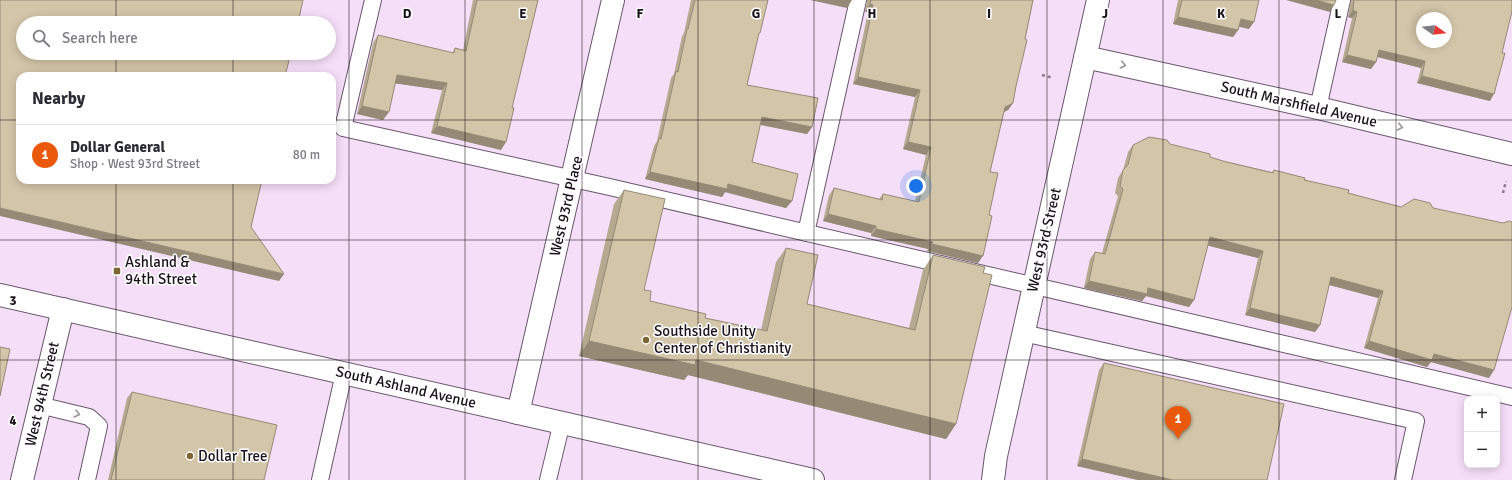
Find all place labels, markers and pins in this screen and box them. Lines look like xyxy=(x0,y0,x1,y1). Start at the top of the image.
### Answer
place label: Ashland & 94th Street xyxy=(125,253,197,288)
marker: Ashland & 94th Street xyxy=(112,266,122,276)
place label: Southside Unity Center of Christianity xyxy=(654,322,791,357)
marker: Southside Unity Center of Christianity xyxy=(641,335,651,345)
pin: 1 xyxy=(1165,406,1191,439)
place label: Dollar Tree xyxy=(198,447,268,465)
marker: Dollar Tree xyxy=(185,451,195,461)

